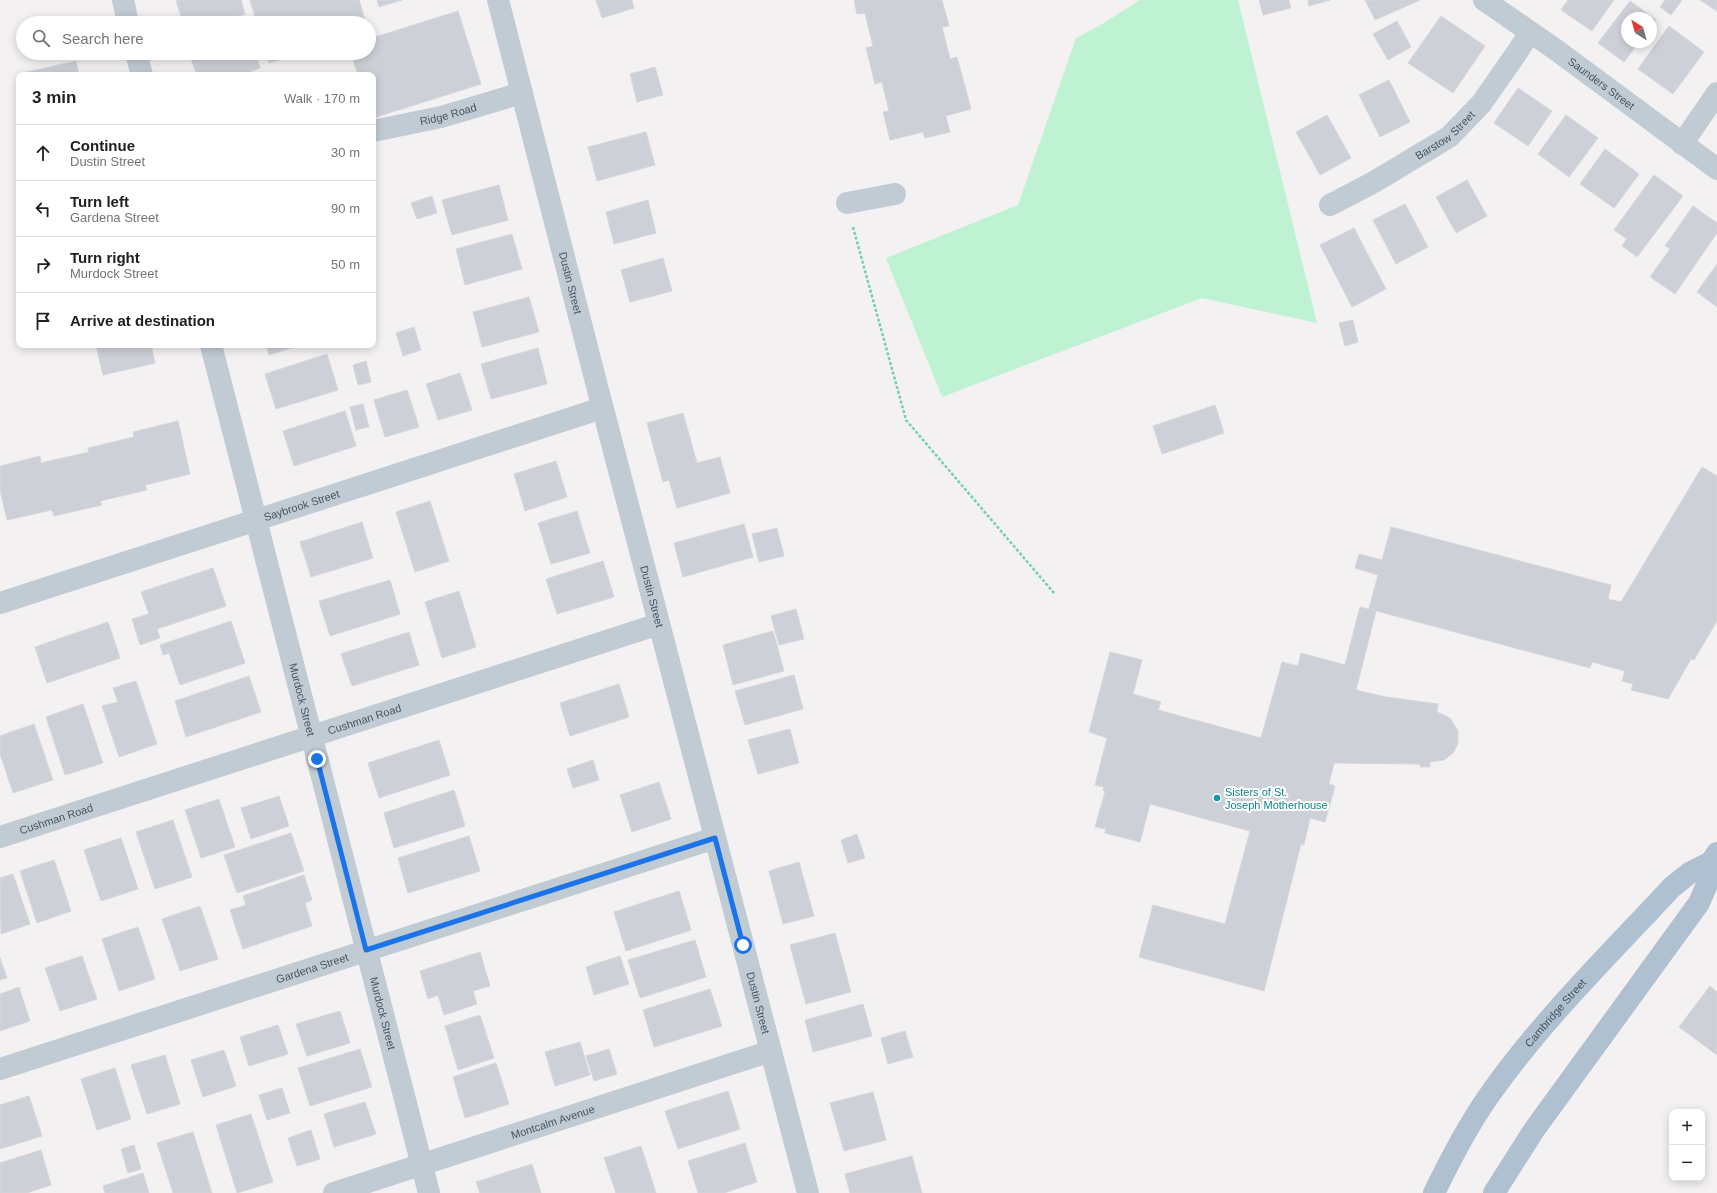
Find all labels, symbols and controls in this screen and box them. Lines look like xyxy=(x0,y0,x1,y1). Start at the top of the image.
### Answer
north arrow xyxy=(1621,12,1657,48)
search box xyxy=(16,16,376,60)
icon: search xyxy=(30,27,52,49)
text: Search here xyxy=(62,30,144,47)
street label: Saunders Street xyxy=(1566,55,1637,112)
text: 3 min xyxy=(32,88,76,107)
text: Walk · 170 m xyxy=(284,91,360,106)
street label: Ridge Road xyxy=(419,101,478,127)
street label: Barstow Street xyxy=(1413,108,1477,162)
text: Continue xyxy=(70,137,135,154)
icon: ahead xyxy=(32,142,54,164)
text: 30 m xyxy=(331,145,360,160)
text: Dustin Street xyxy=(70,154,145,169)
text: Turn left xyxy=(70,193,129,210)
icon: left xyxy=(32,198,54,220)
text: 90 m xyxy=(331,201,360,216)
text: Gardena Street xyxy=(70,210,159,225)
text: Turn right xyxy=(70,249,140,266)
street label: Dustin Street xyxy=(557,251,584,315)
icon: right xyxy=(32,254,54,276)
text: 50 m xyxy=(331,257,360,272)
text: Murdock Street xyxy=(70,266,158,281)
icon: arrive xyxy=(32,310,54,332)
text: Arrive at destination xyxy=(70,312,215,329)
street label: Saybrook Street xyxy=(262,487,341,523)
street label: Dustin Street xyxy=(638,564,666,629)
street label: Murdock Street xyxy=(287,662,317,737)
street label: Cushman Road xyxy=(326,702,403,737)
route end xyxy=(308,750,326,768)
place label: Sisters of St. Joseph Motherhouse xyxy=(1225,786,1328,811)
marker: Sisters of St. Joseph Motherhouse xyxy=(1212,793,1222,803)
street label: Cushman Road xyxy=(18,801,94,836)
route start xyxy=(734,936,752,954)
street label: Gardena Street xyxy=(274,951,350,985)
street label: Dustin Street xyxy=(744,970,772,1035)
street label: Murdock Street xyxy=(368,976,398,1051)
street label: Cambridge Street xyxy=(1522,977,1588,1049)
street label: Montcalm Avenue xyxy=(509,1103,596,1141)
map controls xyxy=(1669,1109,1705,1181)
button: + xyxy=(1669,1109,1705,1145)
button: − xyxy=(1669,1145,1705,1181)

